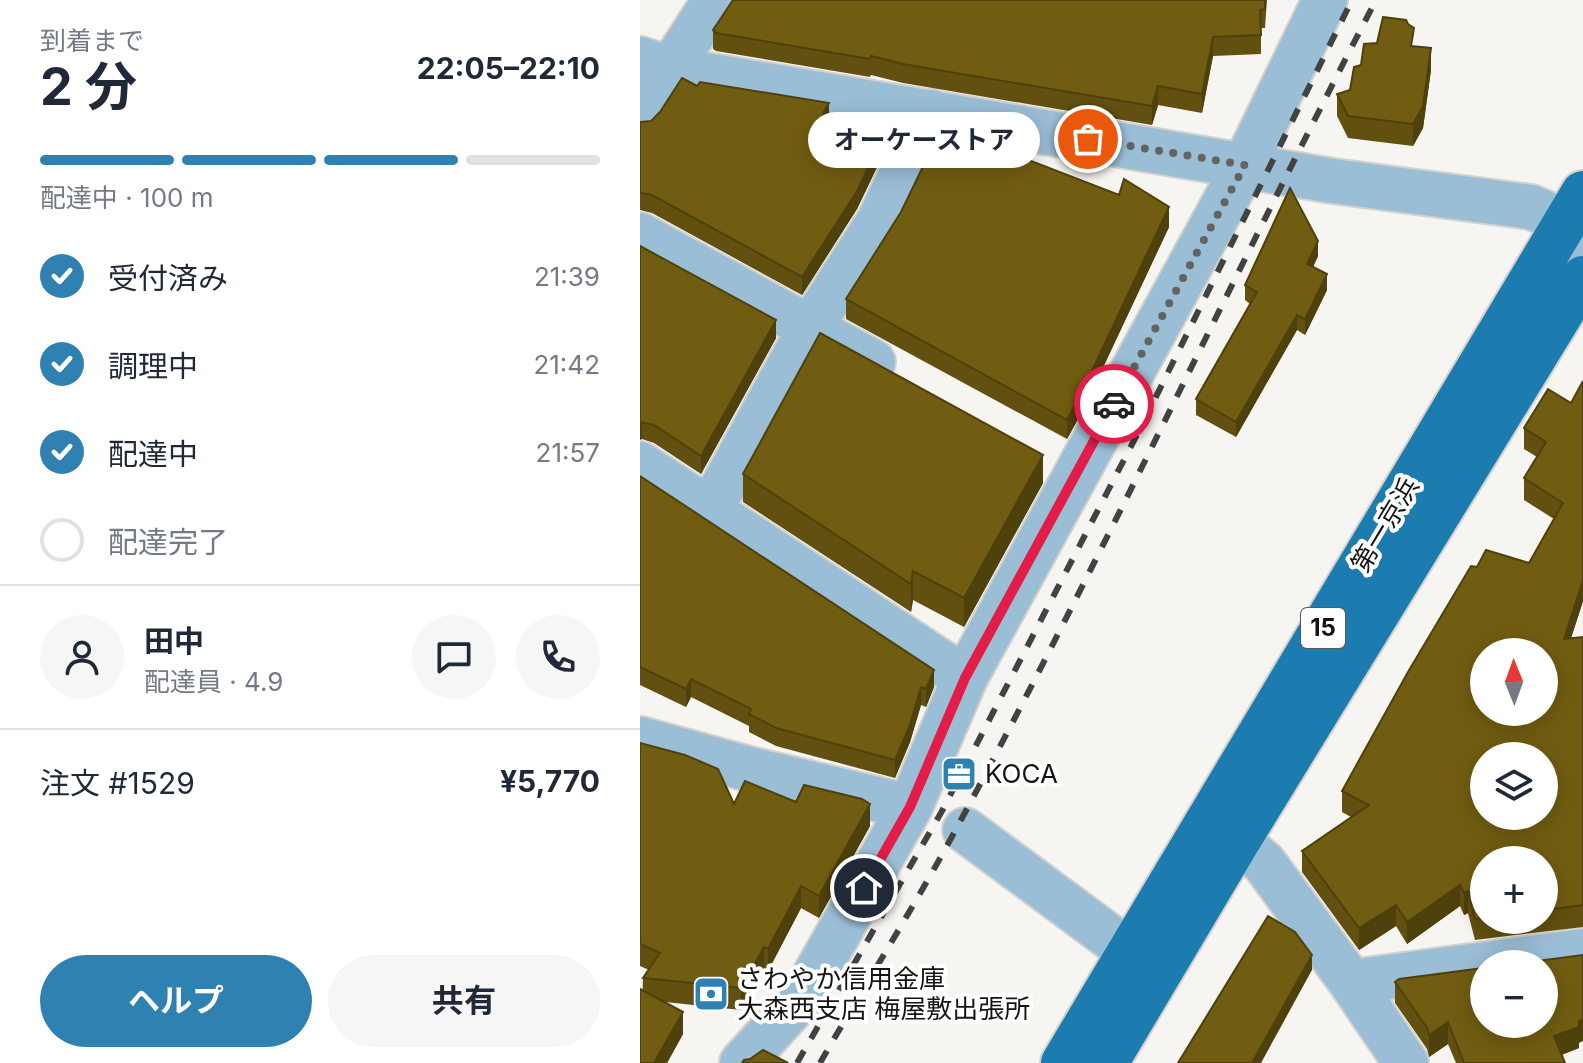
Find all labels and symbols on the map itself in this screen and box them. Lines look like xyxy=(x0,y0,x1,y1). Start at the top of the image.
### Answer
pin xyxy=(1054,105,1122,173)
callout: オーケーストア xyxy=(808,111,1040,167)
courier xyxy=(1074,364,1154,444)
street label: 第一京浜 xyxy=(1344,472,1425,577)
road number: 15 xyxy=(1301,608,1345,648)
north arrow xyxy=(1470,638,1558,726)
office icon: KOCA xyxy=(940,755,978,793)
place label: KOCA xyxy=(985,758,1058,789)
pin xyxy=(830,854,898,922)
place label: さわやか信用金庫 大森西支店 梅屋敷出張所 xyxy=(737,963,1030,1024)
bank icon: さわやか信用金庫 大森西支店 梅屋敷出張所 xyxy=(692,975,730,1013)

